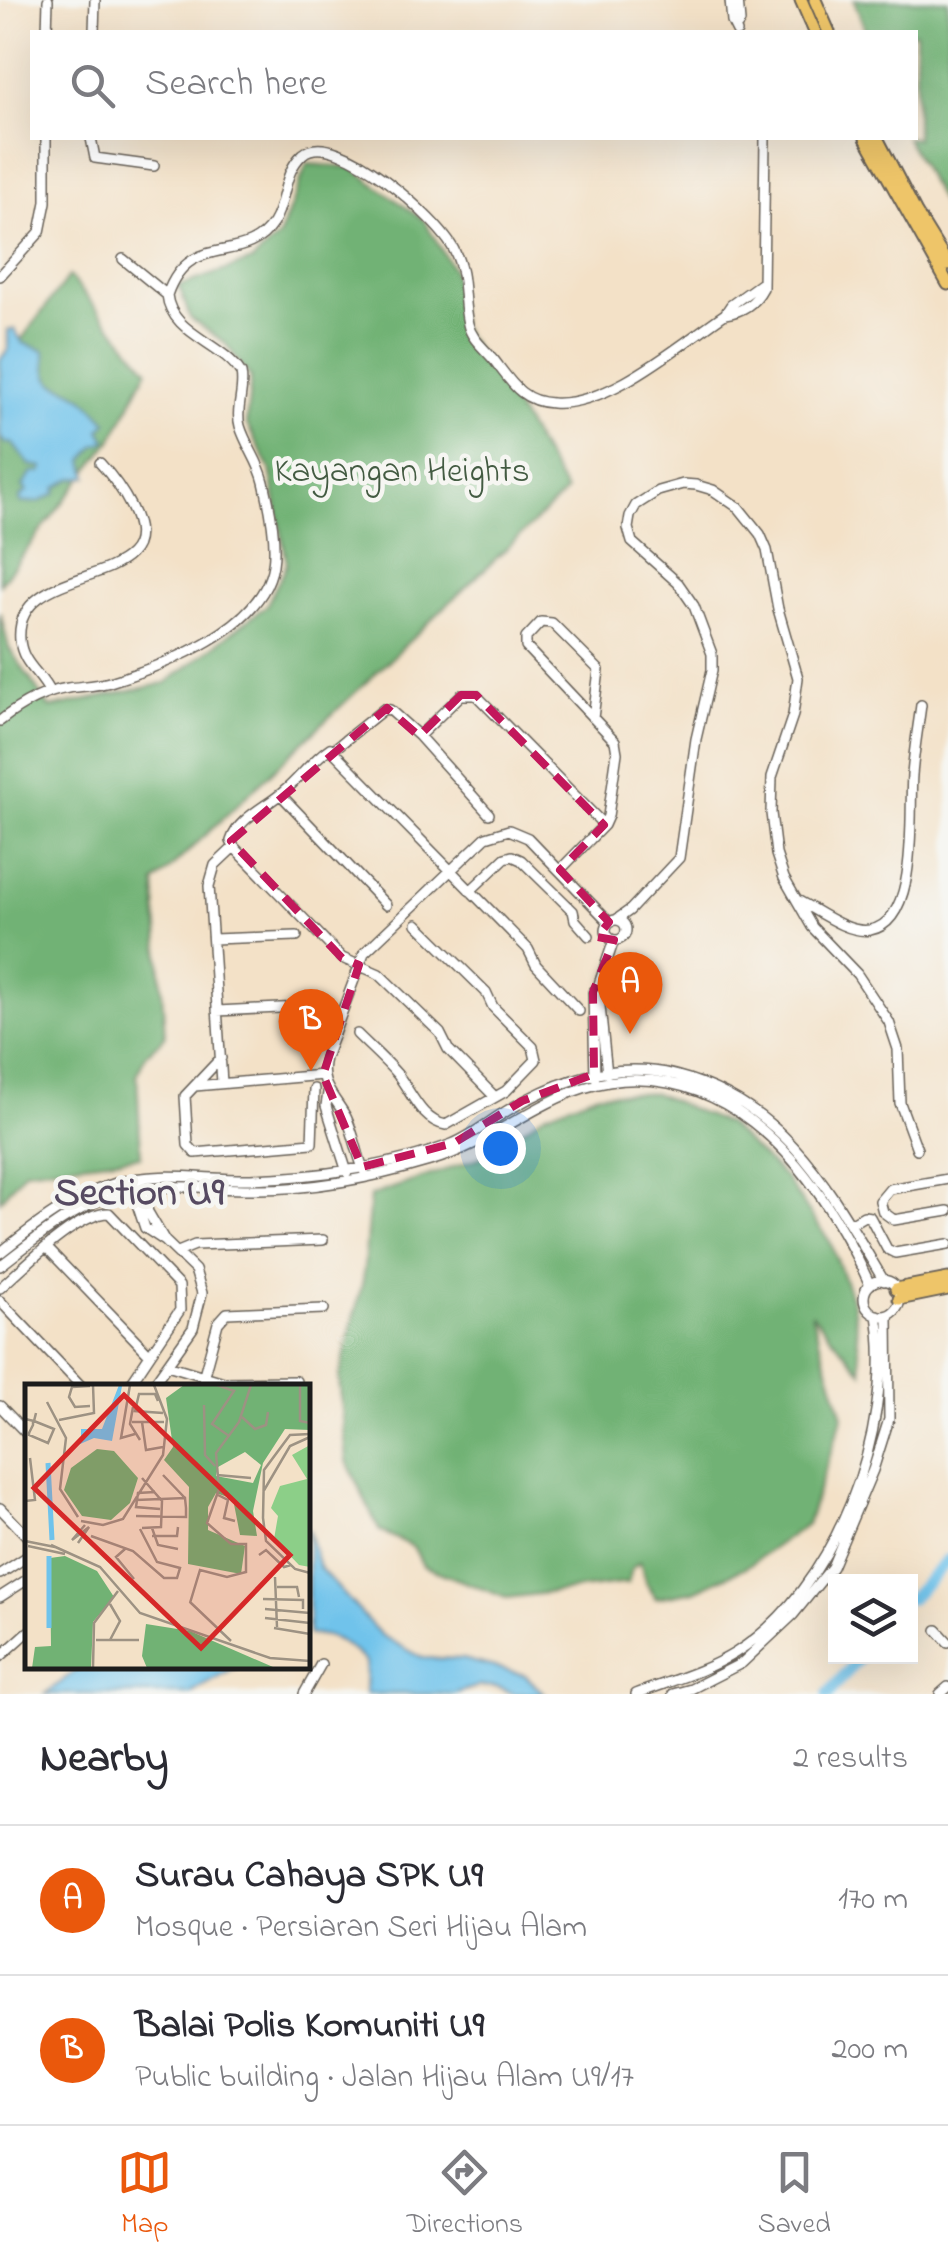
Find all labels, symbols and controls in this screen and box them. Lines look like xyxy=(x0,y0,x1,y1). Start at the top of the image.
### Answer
search box xyxy=(30,30,918,140)
text: Search here xyxy=(145,57,327,113)
icon: search xyxy=(65,58,120,113)
park label: Kayangan Heights xyxy=(274,447,530,498)
pin: A xyxy=(598,952,662,1034)
pin: B xyxy=(278,988,344,1071)
your location xyxy=(475,1123,526,1174)
district label: Section U9 xyxy=(54,1165,225,1224)
inset map xyxy=(25,1384,310,1669)
map controls xyxy=(828,1574,918,1664)
button: layers xyxy=(828,1574,918,1664)
text: Nearby xyxy=(40,1729,168,1790)
text: 2 results xyxy=(793,1736,908,1783)
text: Surau Cahaya SPK U9 xyxy=(135,1849,483,1905)
text: A xyxy=(63,1877,82,1924)
text: 170 m xyxy=(838,1877,908,1924)
text: Mosque · Persiaran Seri Hijau Alam xyxy=(135,1905,587,1952)
text: Balai Polis Komuniti U9 xyxy=(135,1999,484,2055)
text: B xyxy=(62,2027,83,2074)
text: 200 m xyxy=(832,2027,908,2074)
text: Public building · Jalan Hijau Alam U9/17 xyxy=(135,2055,634,2102)
tab: Map xyxy=(117,2145,172,2246)
tab: Directions xyxy=(407,2145,523,2246)
tab: Saved xyxy=(758,2145,831,2246)

